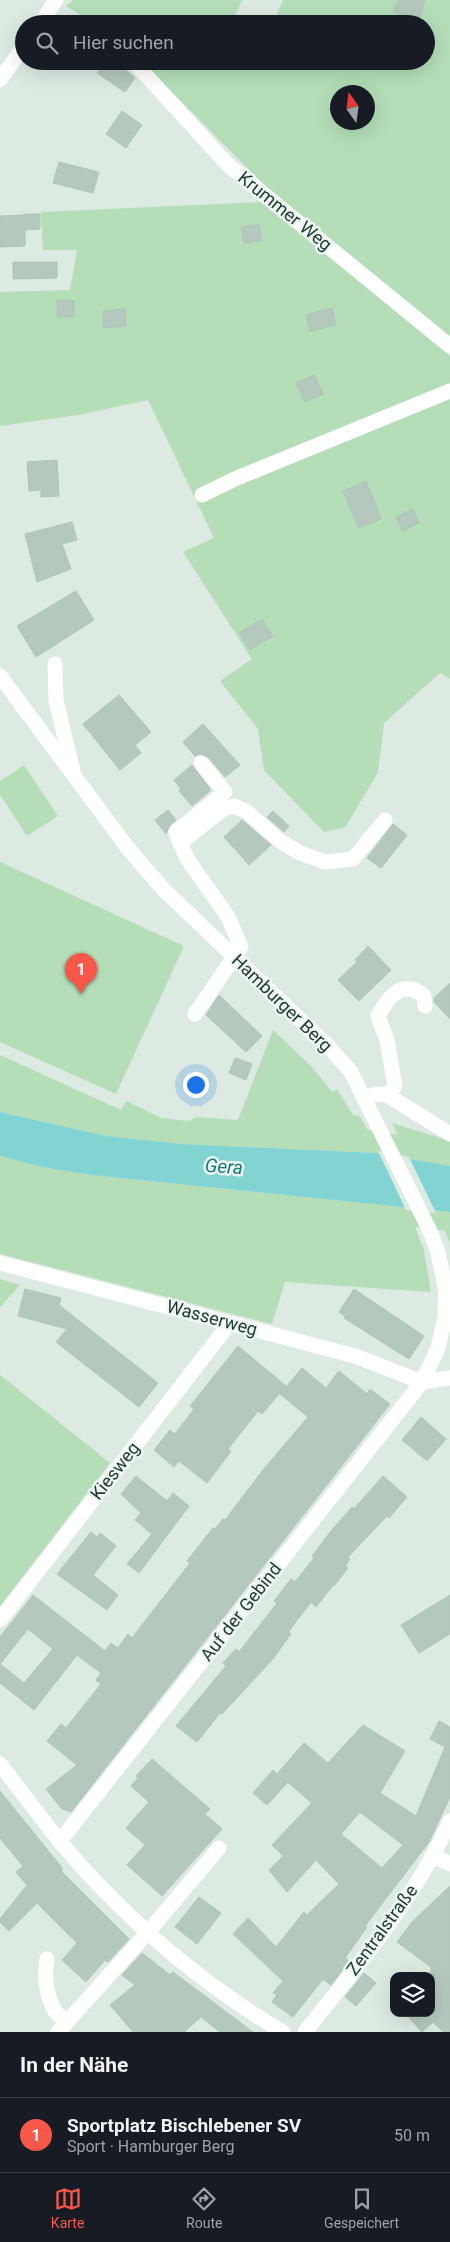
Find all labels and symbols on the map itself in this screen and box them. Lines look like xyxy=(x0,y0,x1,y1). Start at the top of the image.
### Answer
north arrow xyxy=(330,85,375,130)
street label: Krummer Weg xyxy=(234,166,336,255)
street label: Hamburger Berg xyxy=(228,949,337,1056)
pin: 1 xyxy=(65,953,97,994)
your location xyxy=(183,1072,209,1098)
water label: Gera xyxy=(204,1154,244,1179)
street label: Wasserweg xyxy=(164,1295,260,1340)
street label: Kiesweg xyxy=(85,1438,144,1504)
street label: Auf der Gebind xyxy=(196,1558,285,1665)
street label: Zentralstraße xyxy=(342,1880,421,1979)

